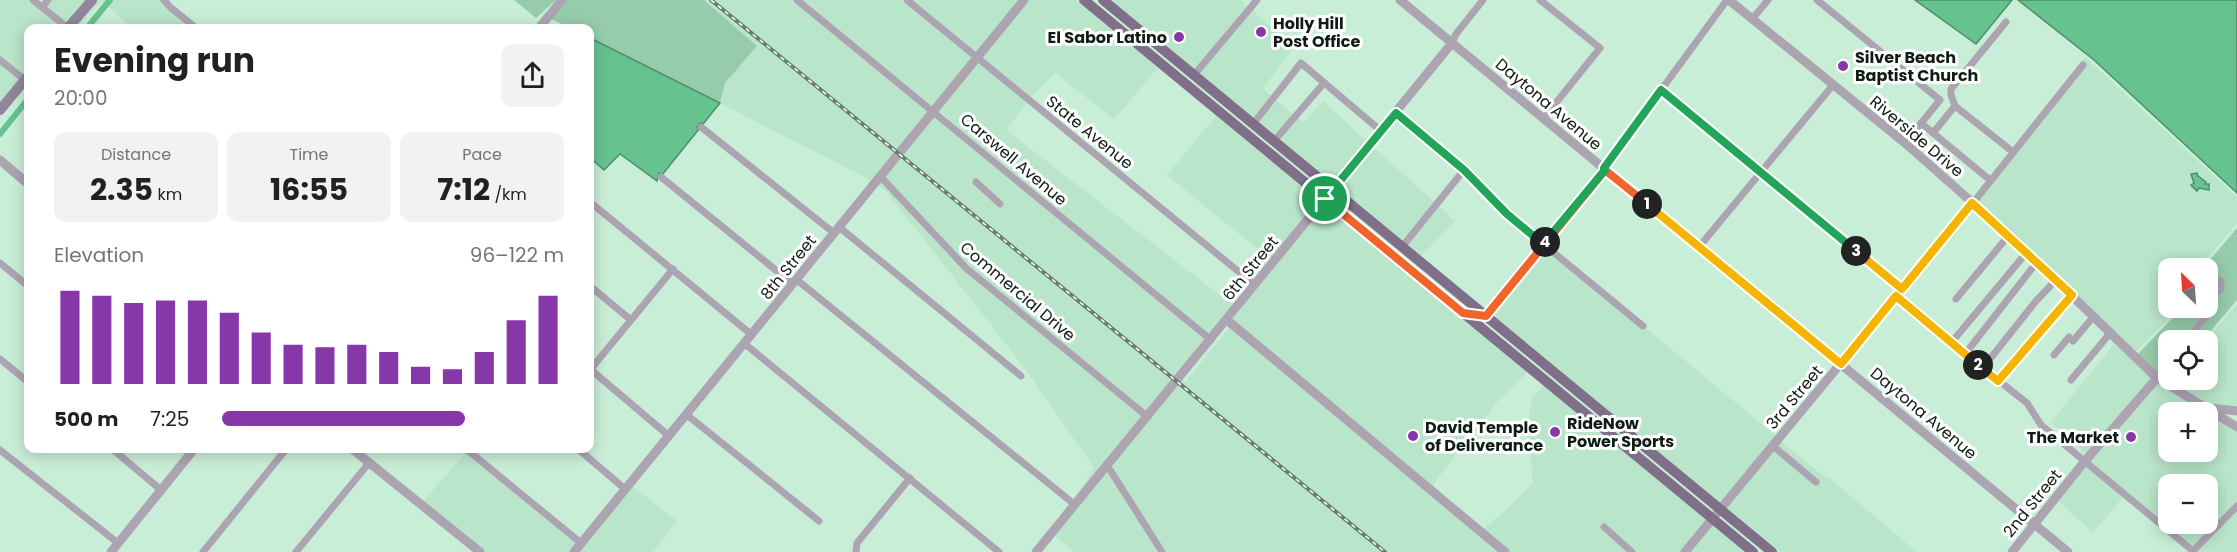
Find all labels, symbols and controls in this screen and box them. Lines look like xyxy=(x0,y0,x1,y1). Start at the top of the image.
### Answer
place label: Holly Hill Post Office xyxy=(1273,12,1360,53)
marker: Holly Hill Post Office xyxy=(1254,25,1268,39)
place label: El Sabor Latino xyxy=(1048,26,1167,49)
marker: El Sabor Latino xyxy=(1172,30,1186,44)
text: Evening run xyxy=(54,37,255,84)
button: share xyxy=(501,44,564,107)
place label: Silver Beach Baptist Church xyxy=(1855,46,1978,87)
street label: Daytona Avenue xyxy=(1490,53,1607,156)
marker: Silver Beach Baptist Church xyxy=(1836,59,1850,73)
text: 20:00 xyxy=(54,84,107,112)
street label: State Avenue xyxy=(1041,90,1138,175)
street label: Riverside Drive xyxy=(1865,90,1969,183)
street label: Carswell Avenue xyxy=(955,108,1072,211)
text: Distance xyxy=(101,143,171,166)
text: Time xyxy=(290,143,329,166)
text: Pace xyxy=(462,143,502,166)
text: 2.35 xyxy=(90,168,153,211)
text: 16:55 xyxy=(270,168,348,211)
text: 7:12 xyxy=(437,168,490,211)
pin xyxy=(1299,173,1350,224)
icon: arrive xyxy=(1308,182,1341,215)
text: km xyxy=(153,183,182,206)
text: /km xyxy=(490,183,527,206)
pin: 1 xyxy=(1632,189,1662,219)
text: 1 xyxy=(1644,192,1650,215)
pin: 4 xyxy=(1530,227,1560,257)
street label: 8th Street xyxy=(755,230,822,305)
text: 4 xyxy=(1540,230,1550,253)
street label: 6th Street xyxy=(1217,231,1284,306)
street label: Commercial Drive xyxy=(955,236,1080,347)
pin: 3 xyxy=(1841,236,1871,266)
text: 3 xyxy=(1851,239,1861,262)
text: Elevation xyxy=(54,241,144,269)
text: 96–122 m xyxy=(470,241,564,269)
north arrow xyxy=(2158,258,2218,318)
map controls xyxy=(2158,258,2218,534)
button: locate xyxy=(2158,330,2218,390)
pin: 2 xyxy=(1963,350,1993,380)
text: 2 xyxy=(1973,353,1983,376)
street label: 3rd Street xyxy=(1761,360,1828,434)
street label: Daytona Avenue xyxy=(1865,362,1982,465)
button: + xyxy=(2158,402,2218,462)
text: 500 m xyxy=(54,405,119,433)
text: 7:25 xyxy=(150,405,189,433)
place label: RideNow Power Sports xyxy=(1567,412,1674,453)
place label: David Temple of Deliverance xyxy=(1425,416,1543,457)
marker: RideNow Power Sports xyxy=(1548,425,1562,439)
place label: The Market xyxy=(2027,426,2119,449)
marker: David Temple of Deliverance xyxy=(1406,429,1420,443)
marker: The Market xyxy=(2124,430,2138,444)
street label: 2nd Street xyxy=(1998,464,2067,542)
button: − xyxy=(2158,474,2218,534)

